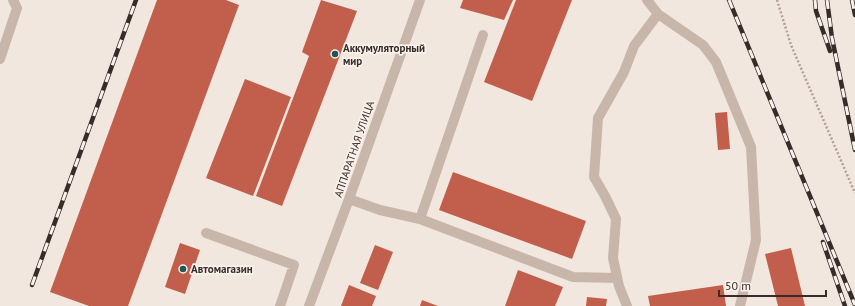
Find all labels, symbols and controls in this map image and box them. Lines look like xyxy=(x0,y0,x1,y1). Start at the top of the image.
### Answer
place label: Аккумуляторный мир xyxy=(343,41,425,68)
marker: Аккумуляторный мир xyxy=(330,49,340,59)
street label: АППАРАТНАЯ УЛИЦА xyxy=(331,98,377,199)
place label: Автомагазин xyxy=(191,262,253,276)
marker: Автомагазин xyxy=(178,264,188,274)
scale bar xyxy=(719,272,826,298)
text: 50 m xyxy=(725,278,751,293)

